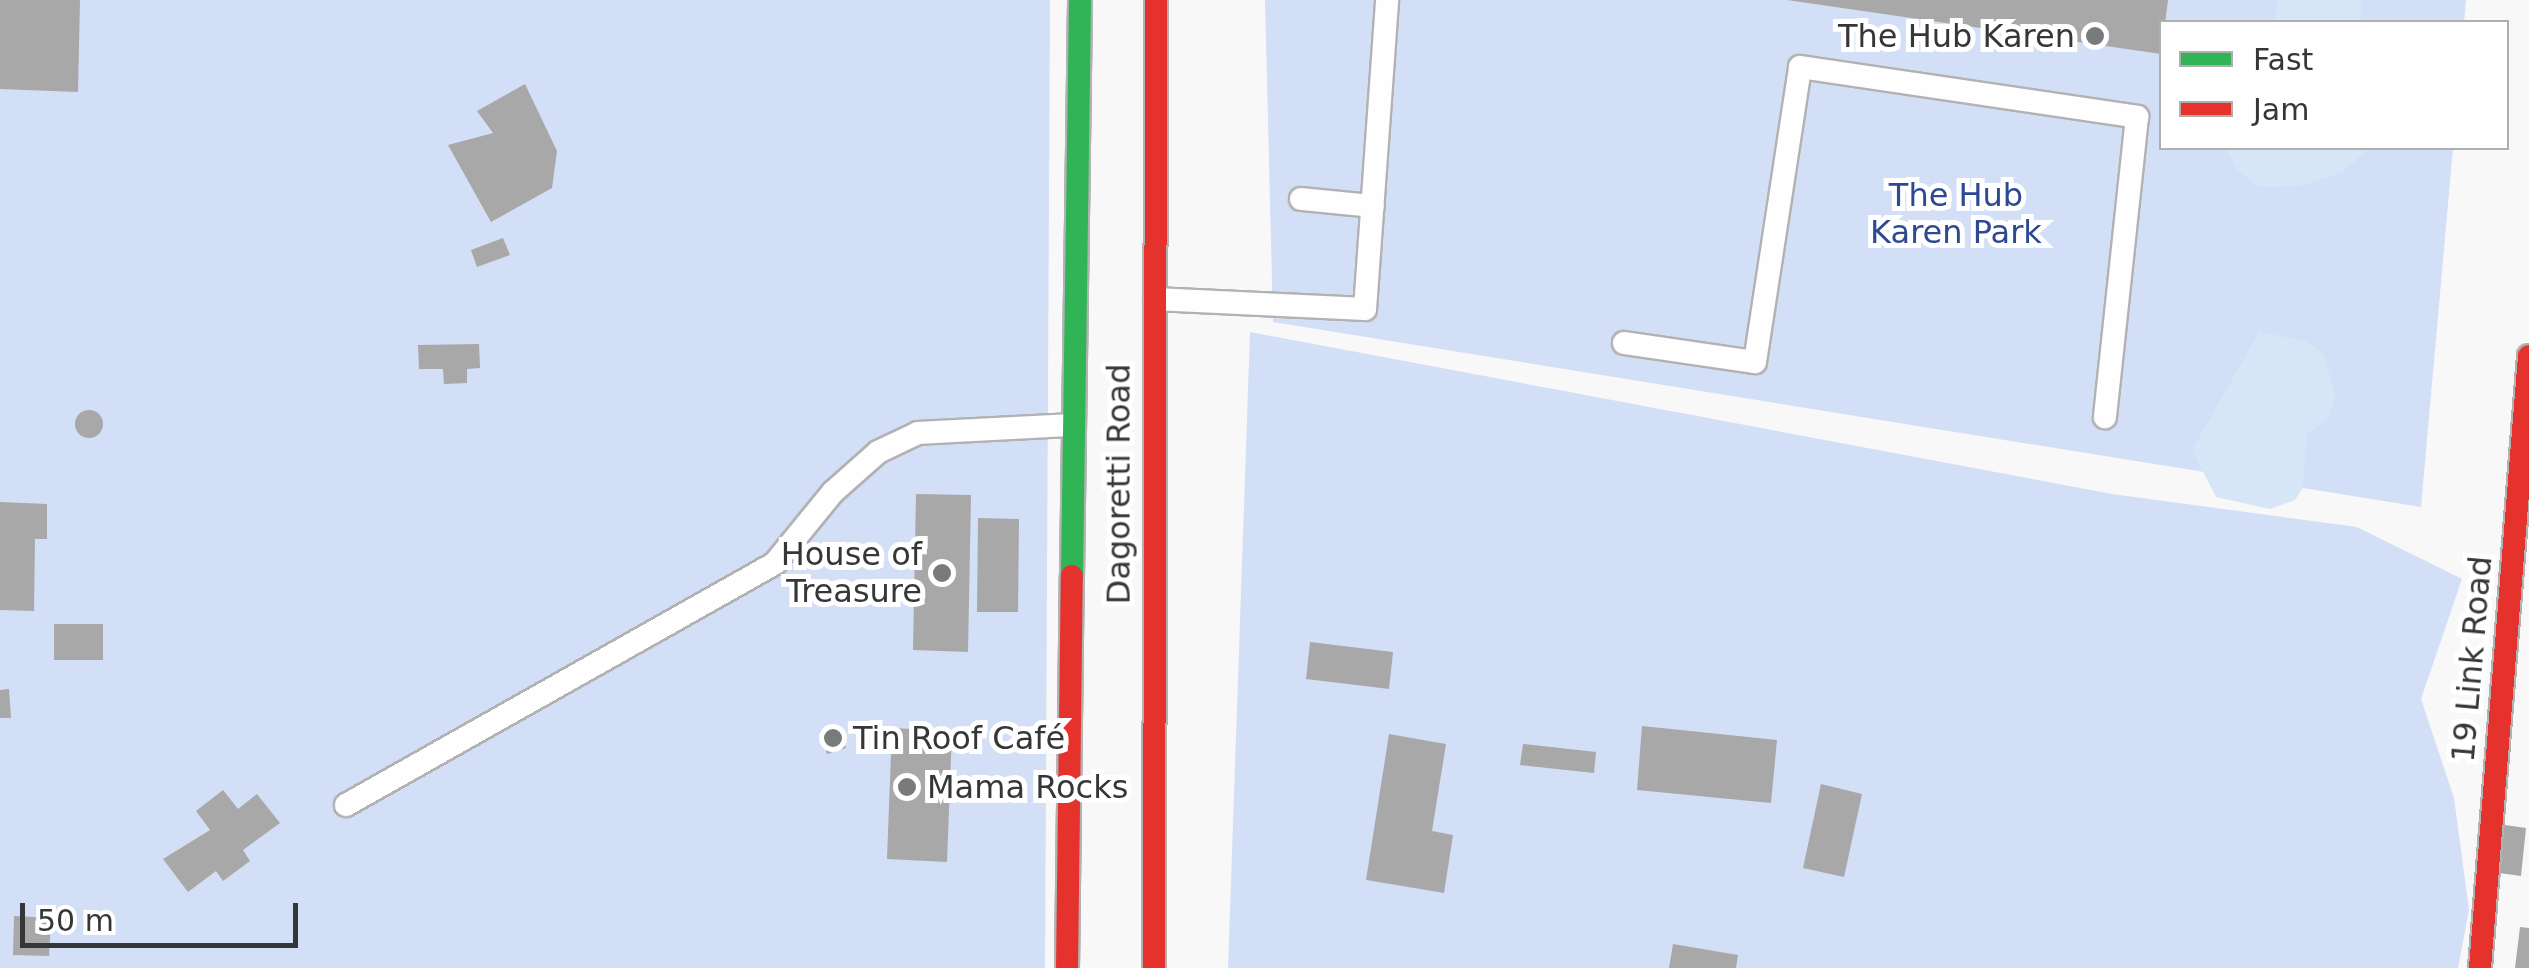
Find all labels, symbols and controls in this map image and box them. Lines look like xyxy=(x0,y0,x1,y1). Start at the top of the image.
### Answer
place label: The Hub Karen xyxy=(1838,17,2075,55)
legend xyxy=(2159,20,2509,150)
marker: The Hub Karen xyxy=(2084,25,2106,47)
text: Fast xyxy=(2253,42,2313,77)
text: Jam xyxy=(2253,92,2309,127)
park label: The Hub Karen Park xyxy=(1870,177,2042,252)
street label: Dagoretti Road xyxy=(1100,364,1138,604)
place label: House of Treasure xyxy=(781,536,922,611)
street label: 19 Link Road xyxy=(2444,554,2500,764)
marker: House of Treasure xyxy=(931,562,953,584)
place label: Tin Roof Café xyxy=(853,719,1065,757)
marker: Tin Roof Café xyxy=(822,727,844,749)
place label: Mama Rocks xyxy=(927,768,1128,806)
marker: Mama Rocks xyxy=(896,776,918,798)
scale bar xyxy=(25,883,302,945)
text: 50 m xyxy=(37,903,114,938)

